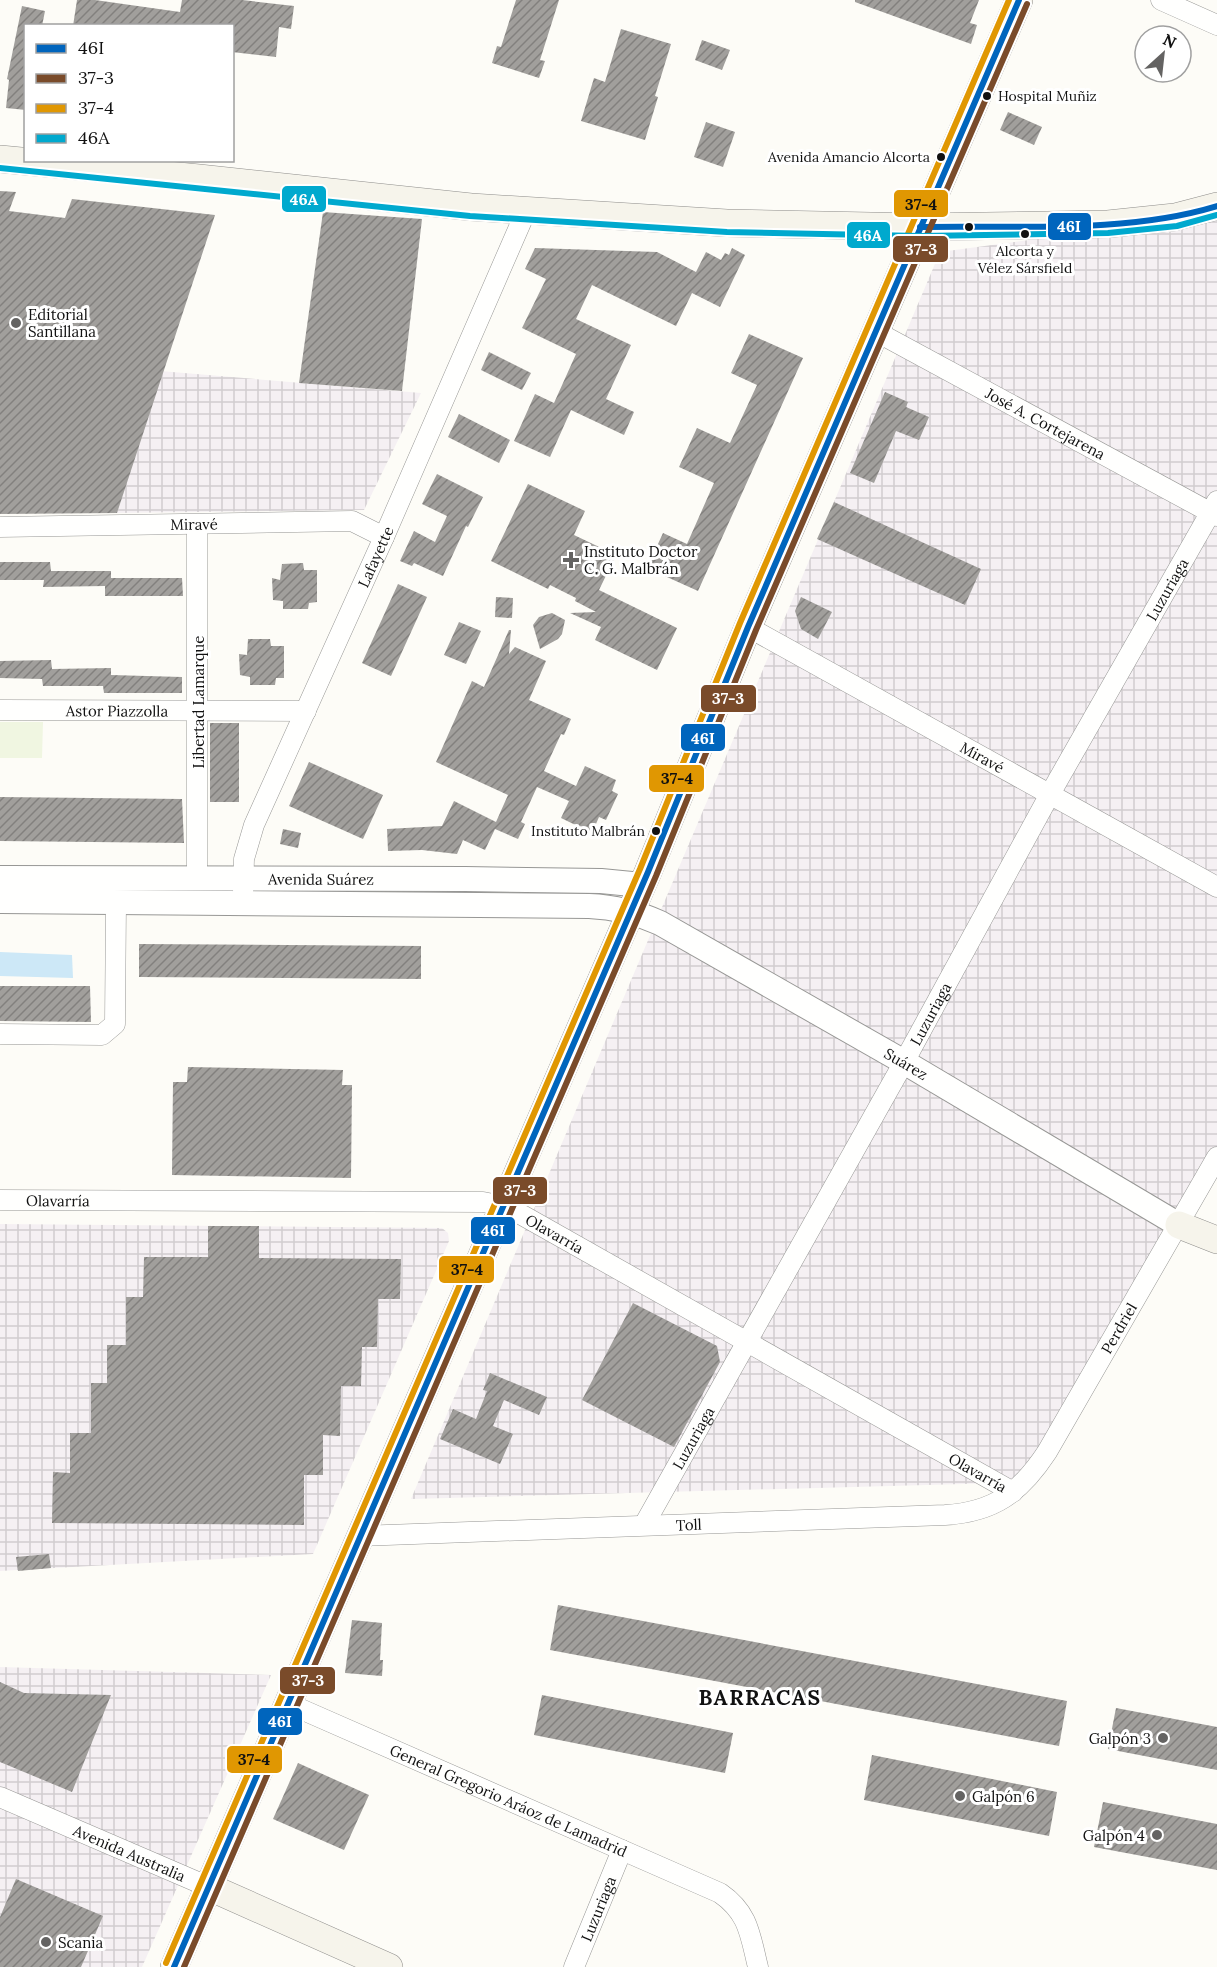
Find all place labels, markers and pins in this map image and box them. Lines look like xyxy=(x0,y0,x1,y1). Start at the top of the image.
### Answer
place label: Hospital Muñiz xyxy=(998,87,1097,105)
marker: Hospital Muñiz xyxy=(981,90,993,102)
place label: Avenida Amancio Alcorta xyxy=(767,148,930,166)
marker: Avenida Amancio Alcorta xyxy=(935,151,947,163)
unlabelled marker xyxy=(963,221,975,233)
marker: Alcorta y Vélez Sársfield xyxy=(1019,228,1031,240)
place label: Alcorta y Vélez Sársfield xyxy=(977,242,1072,277)
place label: Editorial Santillana xyxy=(28,305,96,341)
marker: Editorial Santillana xyxy=(9,316,23,330)
place label: Instituto Doctor C. G. Malbrán xyxy=(584,542,698,578)
marker: Instituto Doctor C. G. Malbrán xyxy=(562,551,580,569)
place label: Instituto Malbrán xyxy=(531,822,645,840)
marker: Instituto Malbrán xyxy=(650,825,662,837)
place label: Galpón 3 xyxy=(1089,1729,1151,1748)
marker: Galpón 3 xyxy=(1156,1731,1170,1745)
place label: Galpón 6 xyxy=(972,1787,1035,1806)
marker: Galpón 6 xyxy=(953,1789,967,1803)
place label: Galpón 4 xyxy=(1083,1826,1145,1845)
marker: Galpón 4 xyxy=(1150,1828,1164,1842)
place label: Scania xyxy=(58,1933,104,1952)
marker: Scania xyxy=(39,1935,53,1949)

